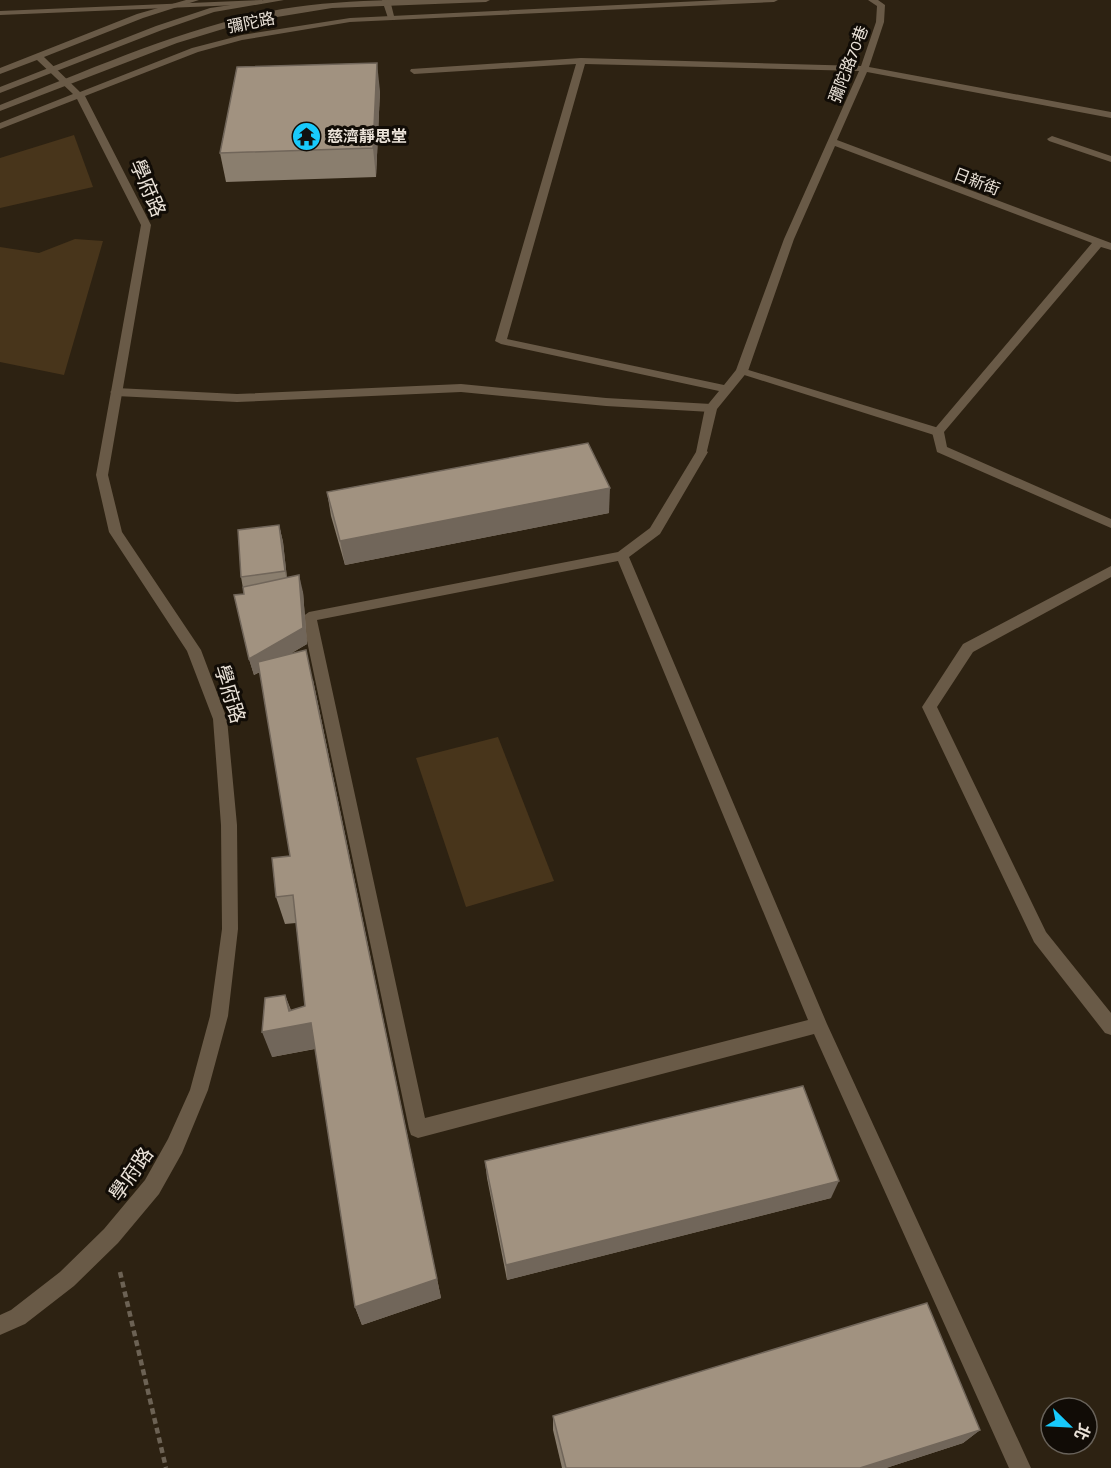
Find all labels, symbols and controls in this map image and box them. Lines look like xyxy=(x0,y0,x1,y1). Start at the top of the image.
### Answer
street label: 彌陀路 xyxy=(226,9,276,36)
street label: 彌陀路70巷 xyxy=(825,23,872,105)
temple icon: 慈濟靜思堂 xyxy=(290,120,322,152)
place label: 慈濟靜思堂 xyxy=(327,127,407,146)
street label: 學府路 xyxy=(125,156,170,220)
street label: 日新街 xyxy=(951,164,1003,199)
street label: 學府路 xyxy=(210,662,249,726)
street label: 學府路 xyxy=(105,1143,158,1205)
north arrow xyxy=(1039,1396,1099,1456)
text: 北 xyxy=(1070,1421,1094,1443)

